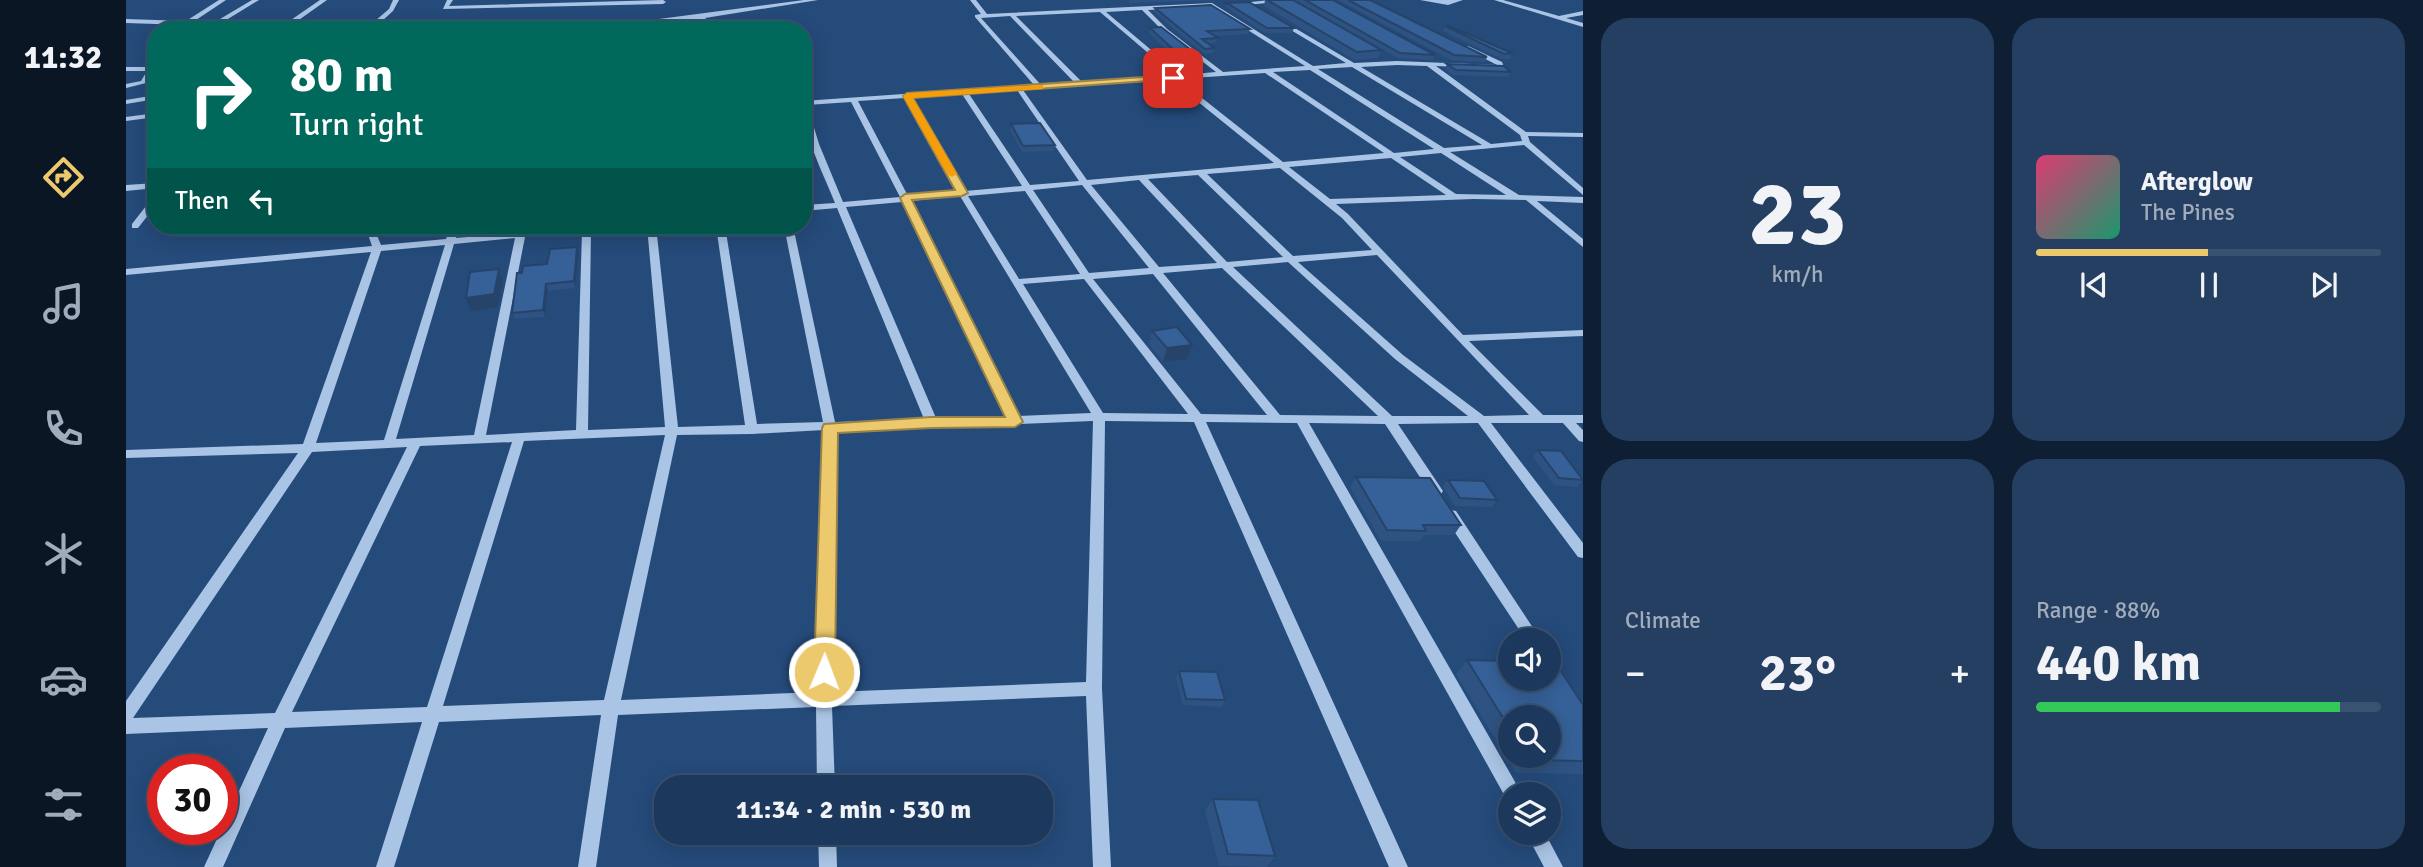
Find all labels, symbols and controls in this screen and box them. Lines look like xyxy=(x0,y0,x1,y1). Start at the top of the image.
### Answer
text: 11:32 xyxy=(24,38,102,77)
text: 80 m xyxy=(290,45,393,105)
pin xyxy=(1143,48,1203,108)
icon: right xyxy=(175,49,266,140)
icon: arrive xyxy=(1154,59,1192,97)
text: Turn right xyxy=(290,105,423,144)
icon: directions xyxy=(39,153,88,202)
text: 23 xyxy=(1748,158,1847,271)
text: Afterglow xyxy=(2141,166,2253,198)
icon: left xyxy=(243,182,281,220)
text: Then xyxy=(175,185,229,217)
text: The Pines xyxy=(2141,198,2235,227)
text: km/h xyxy=(1771,260,1824,289)
icon: previous xyxy=(2075,266,2113,304)
icon: pause xyxy=(2190,266,2228,304)
icon: next xyxy=(2305,266,2343,304)
icon: music xyxy=(39,279,88,328)
icon: phone xyxy=(39,404,88,453)
icon: climate xyxy=(39,529,88,578)
text: Range · 88% xyxy=(2036,596,2160,625)
text: Climate xyxy=(1625,606,1701,635)
map controls xyxy=(1498,628,1561,845)
button: sound xyxy=(1498,628,1561,691)
text: 440 km xyxy=(2036,631,2201,695)
position arrow xyxy=(787,635,861,709)
text: 23° xyxy=(1759,641,1836,705)
text: − xyxy=(1625,650,1646,697)
text: + xyxy=(1949,650,1970,697)
icon: car xyxy=(39,655,88,704)
button: search xyxy=(1498,705,1561,768)
speed limit sign: 30 xyxy=(147,754,238,845)
icon: filters xyxy=(39,780,88,829)
button: layers xyxy=(1498,782,1561,845)
text: 11:34 · 2 min · 530 m xyxy=(736,794,971,826)

